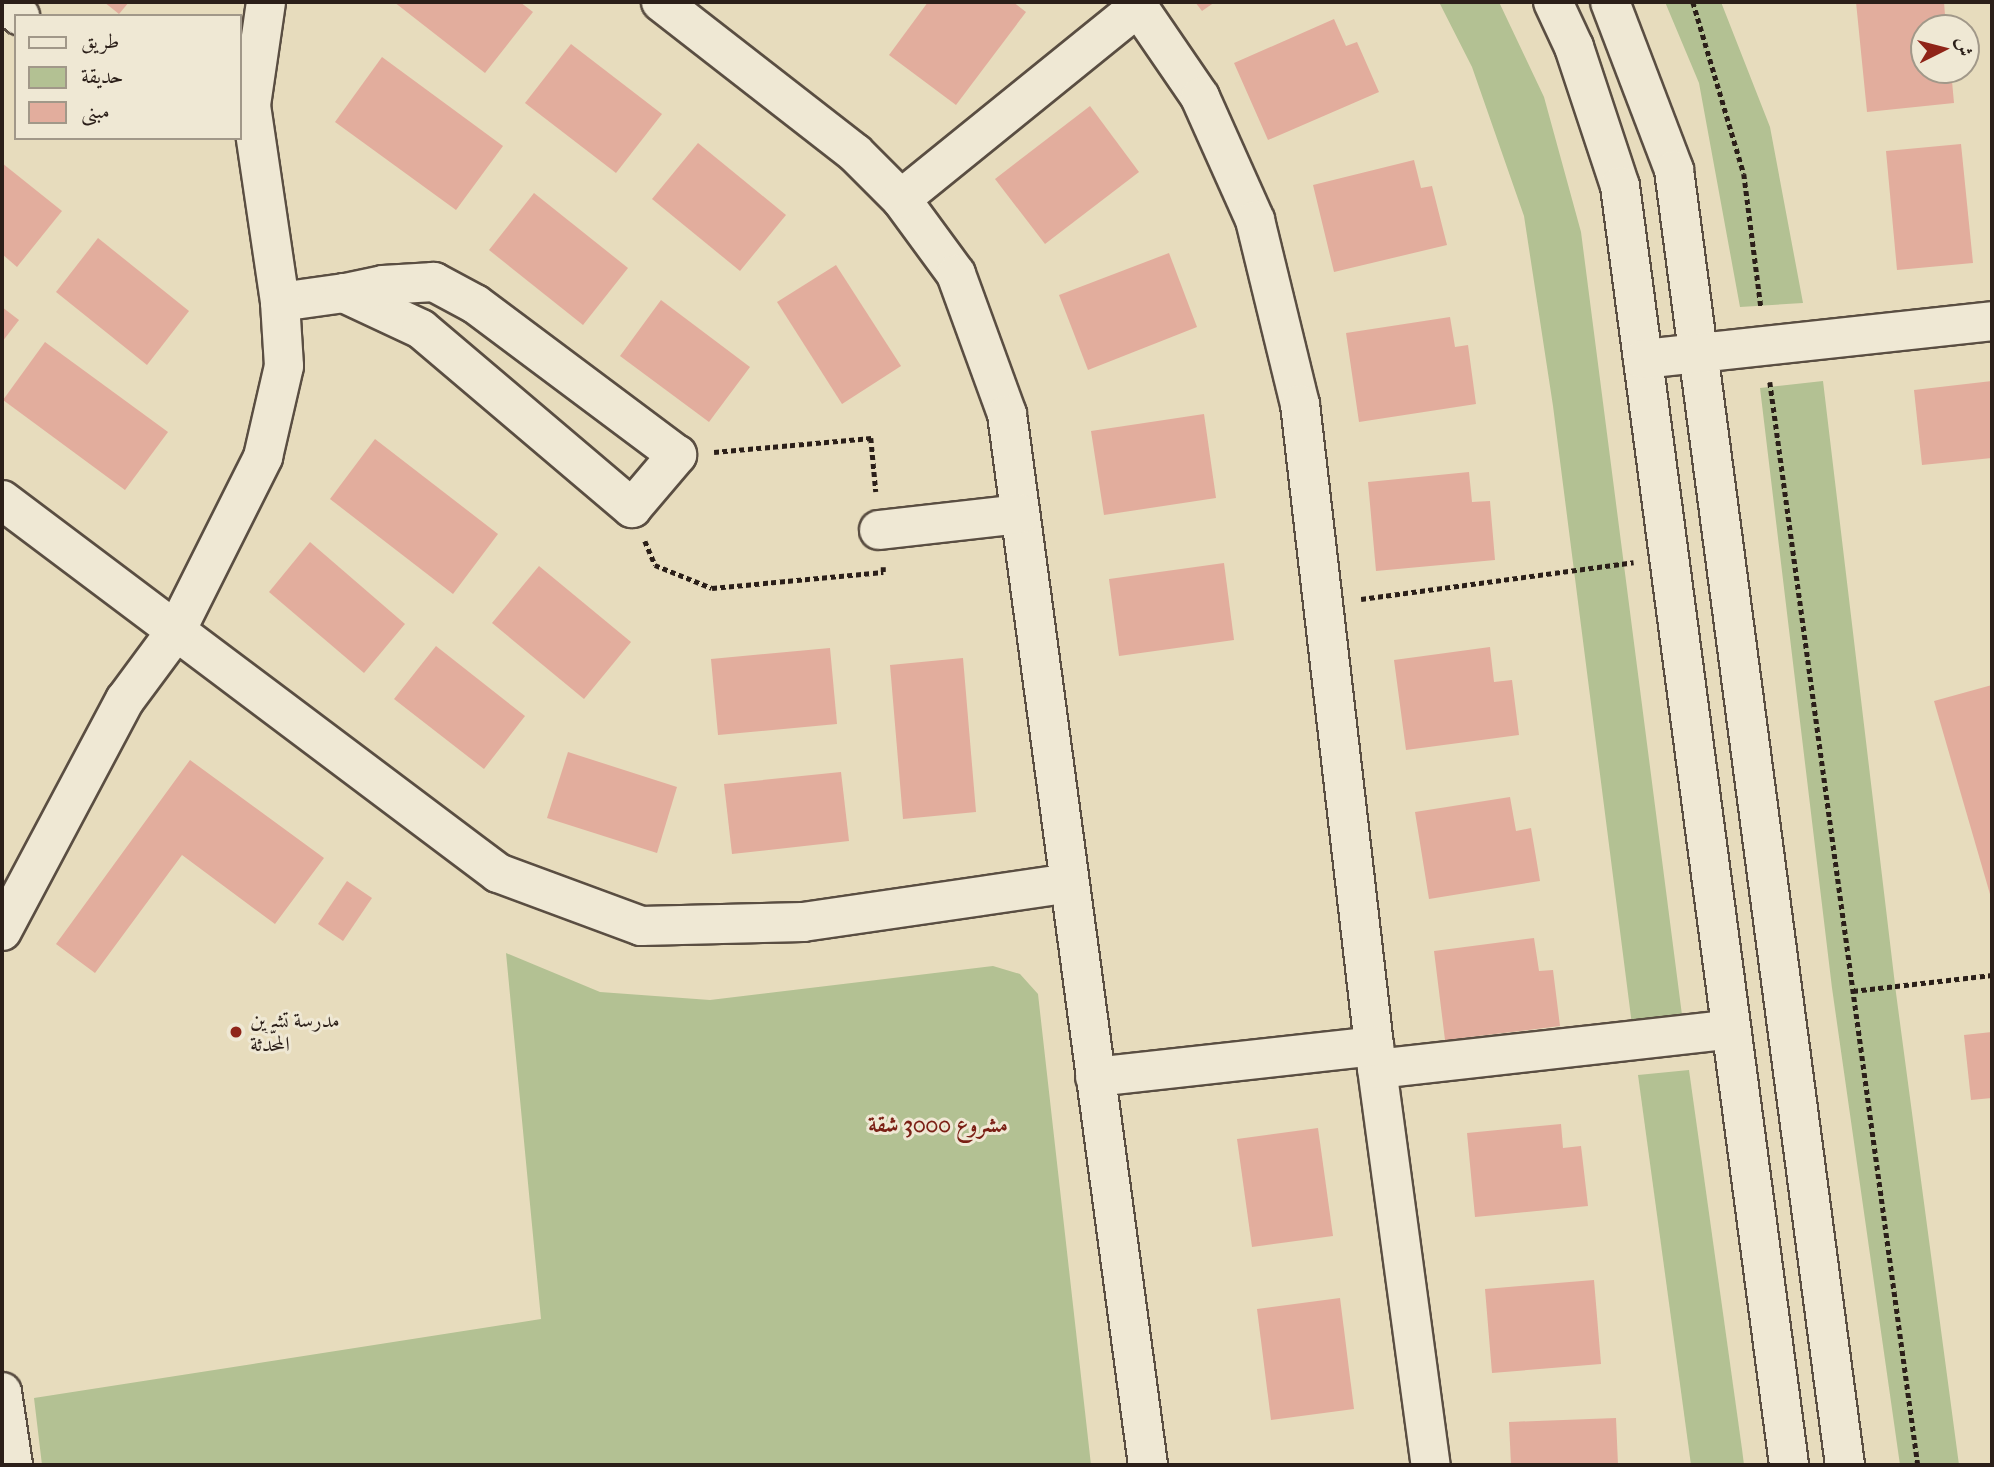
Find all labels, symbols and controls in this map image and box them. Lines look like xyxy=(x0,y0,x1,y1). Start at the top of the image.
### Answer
legend xyxy=(14,14,242,140)
north arrow xyxy=(1910,14,1980,84)
text: طريق xyxy=(81,29,119,53)
text: ش xyxy=(1952,36,1976,58)
text: حديقة xyxy=(81,64,124,88)
text: مبنى xyxy=(81,99,110,123)
place label: مدرسة تشرين المحّدثة xyxy=(250,1007,340,1057)
marker: مدرسة تشرين المحّدثة xyxy=(228,1024,244,1040)
district label: مشروع 3000 شقة xyxy=(868,1111,1008,1139)

